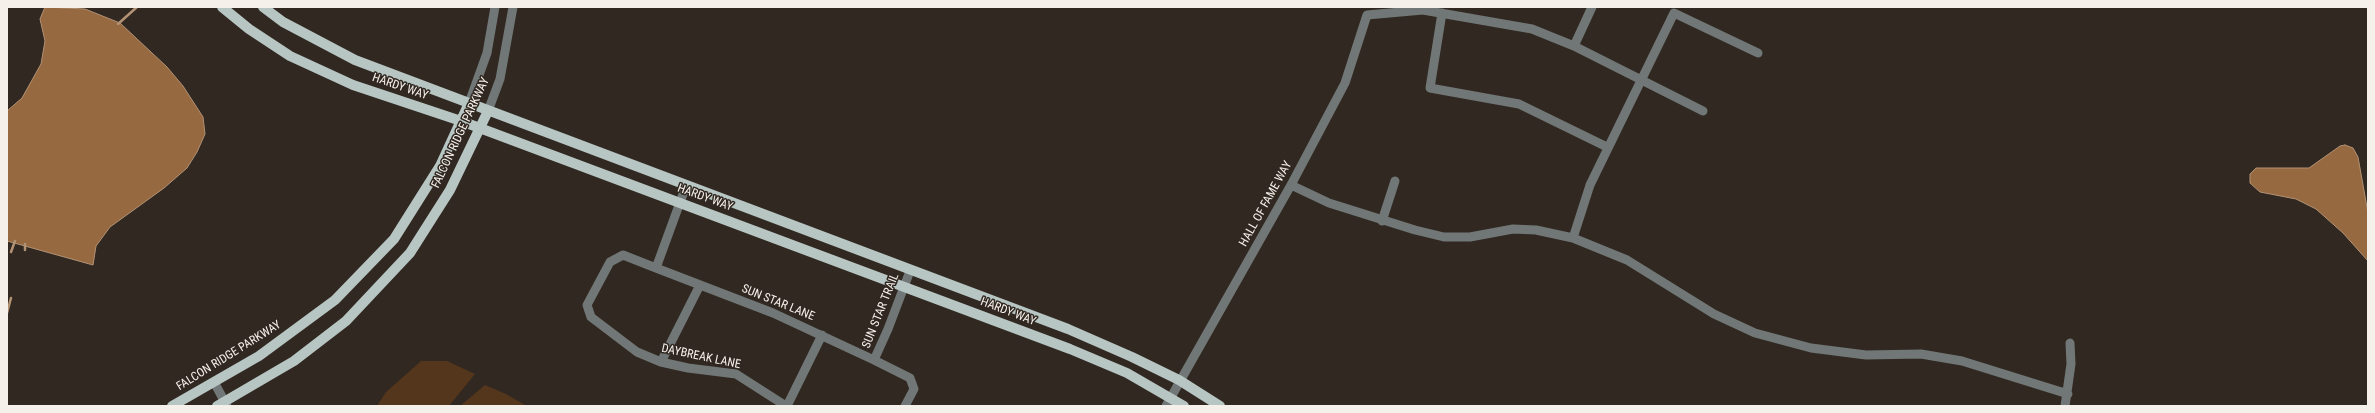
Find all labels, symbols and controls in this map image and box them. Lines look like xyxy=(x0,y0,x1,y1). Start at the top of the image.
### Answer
street label: HARDY WAY xyxy=(370,71,430,103)
street label: FALCON RIDGE PARKWAY xyxy=(429,75,493,191)
street label: HALL OF FAME WAY xyxy=(1237,159,1295,249)
street label: HARDY WAY xyxy=(675,181,735,215)
street label: SUN STAR TRAIL xyxy=(859,271,903,351)
street label: SUN STAR LANE xyxy=(739,282,817,324)
street label: HARDY WAY xyxy=(978,295,1038,329)
street label: FALCON RIDGE PARKWAY xyxy=(174,318,284,394)
street label: DAYBREAK LANE xyxy=(660,342,742,372)

